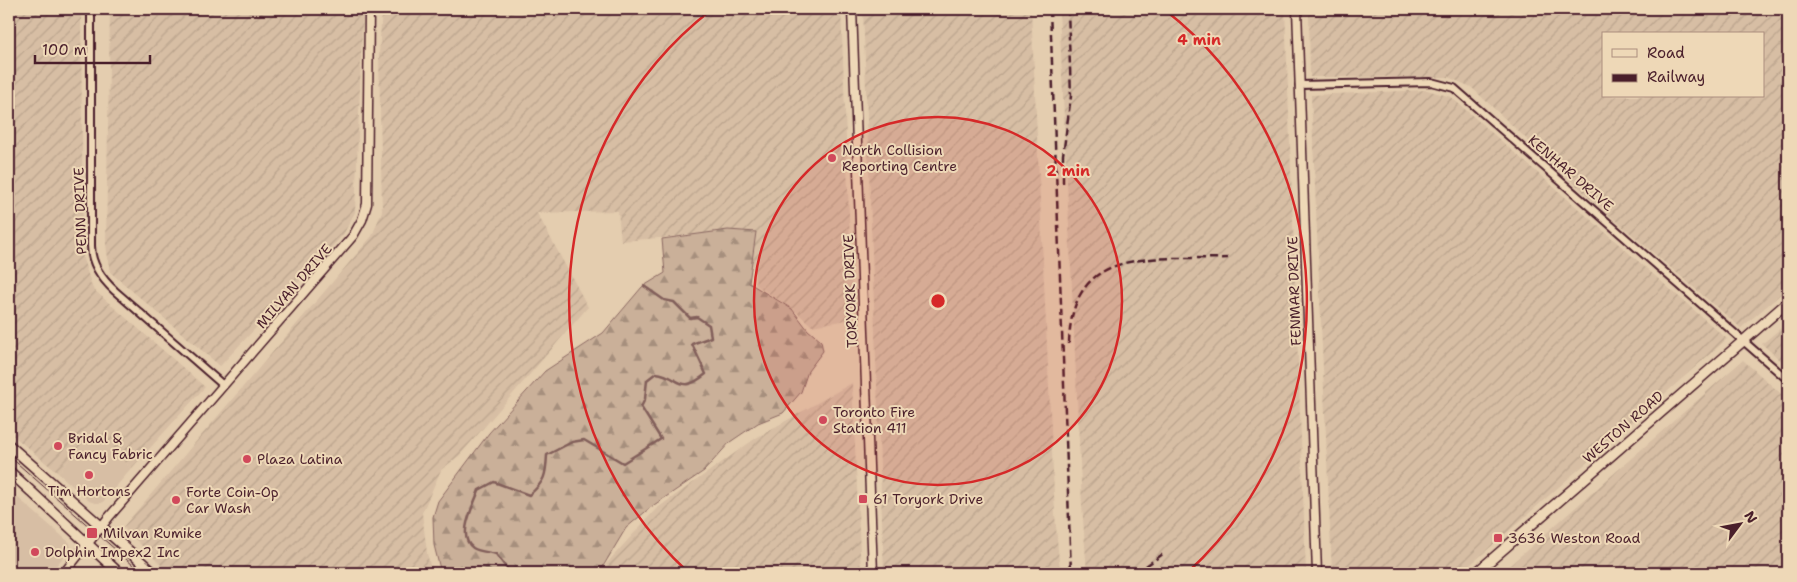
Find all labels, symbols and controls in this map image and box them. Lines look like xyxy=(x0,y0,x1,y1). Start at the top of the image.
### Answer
text: 4 min xyxy=(1177,30,1221,50)
scale bar xyxy=(35,32,150,64)
legend xyxy=(1602,32,1764,98)
text: 100 m xyxy=(42,40,87,60)
text: Road xyxy=(1647,43,1685,63)
text: Railway xyxy=(1647,67,1705,87)
street label: KENHAR DRIVE xyxy=(1525,131,1618,215)
place label: North Collision Reporting Centre xyxy=(842,141,957,175)
marker: North Collision Reporting Centre xyxy=(826,152,838,164)
text: 2 min xyxy=(1046,161,1090,181)
street label: PENN DRIVE xyxy=(69,167,91,255)
street label: TORYORK DRIVE xyxy=(839,234,861,348)
street label: FENMAR DRIVE xyxy=(1283,236,1305,346)
street label: MILVAN DRIVE xyxy=(252,240,336,332)
centre of rings xyxy=(929,292,947,310)
street label: WESTON ROAD xyxy=(1579,387,1667,467)
place label: Toronto Fire Station 411 xyxy=(833,403,915,437)
marker: Toronto Fire Station 411 xyxy=(817,414,829,426)
place label: Bridal & Fancy Fabric xyxy=(68,429,153,463)
marker: Bridal & Fancy Fabric xyxy=(52,440,64,452)
place label: Plaza Latina xyxy=(257,450,343,468)
marker: Plaza Latina xyxy=(241,453,253,465)
marker: Tim Hortons xyxy=(83,469,95,481)
place label: Tim Hortons xyxy=(47,482,131,500)
place label: Forte Coin-Op Car Wash xyxy=(186,483,279,517)
place label: 61 Toryork Drive xyxy=(873,490,983,508)
marker: 61 Toryork Drive xyxy=(857,493,869,505)
marker: Forte Coin-Op Car Wash xyxy=(170,494,182,506)
north arrow xyxy=(1714,500,1764,550)
text: N xyxy=(1740,508,1762,527)
place label: Milvan Rumike xyxy=(103,524,202,542)
marker: Milvan Rumike xyxy=(85,526,99,540)
place label: 3636 Weston Road xyxy=(1508,529,1640,547)
marker: 3636 Weston Road xyxy=(1492,532,1504,544)
place label: Dolphin Impex2 Inc xyxy=(45,543,180,561)
marker: Dolphin Impex2 Inc xyxy=(29,546,41,558)

